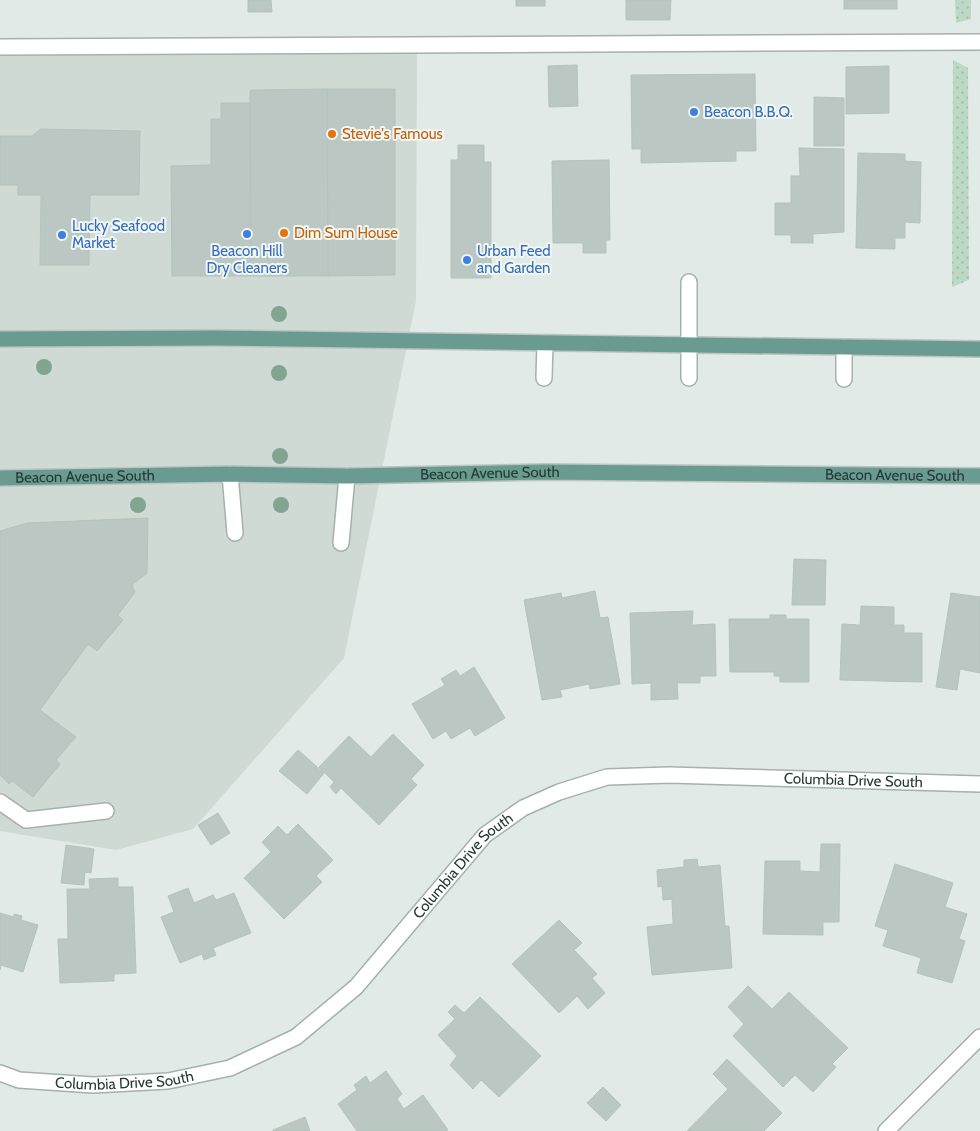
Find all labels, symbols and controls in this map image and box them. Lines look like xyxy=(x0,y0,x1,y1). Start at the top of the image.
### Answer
place label: Beacon B.B.Q. xyxy=(704,103,793,121)
marker: Beacon B.B.Q. xyxy=(688,106,700,118)
place label: Stevie's Famous xyxy=(342,125,443,143)
marker: Stevie's Famous xyxy=(326,128,338,140)
place label: Lucky Seafood Market xyxy=(72,217,165,252)
place label: Dim Sum House xyxy=(294,224,398,242)
marker: Dim Sum House xyxy=(278,227,290,239)
marker: Beacon Hill Dry Cleaners xyxy=(241,228,253,240)
marker: Lucky Seafood Market xyxy=(56,229,68,241)
place label: Beacon Hill Dry Cleaners xyxy=(206,242,288,277)
place label: Urban Feed and Garden xyxy=(477,242,551,277)
marker: Urban Feed and Garden xyxy=(461,254,473,266)
street label: Beacon Avenue South xyxy=(420,463,560,484)
street label: Beacon Avenue South xyxy=(15,466,155,487)
street label: Beacon Avenue South xyxy=(825,466,965,485)
street label: Columbia Drive South xyxy=(784,769,923,791)
street label: Columbia Drive South xyxy=(409,809,517,922)
street label: Columbia Drive South xyxy=(55,1067,195,1094)

